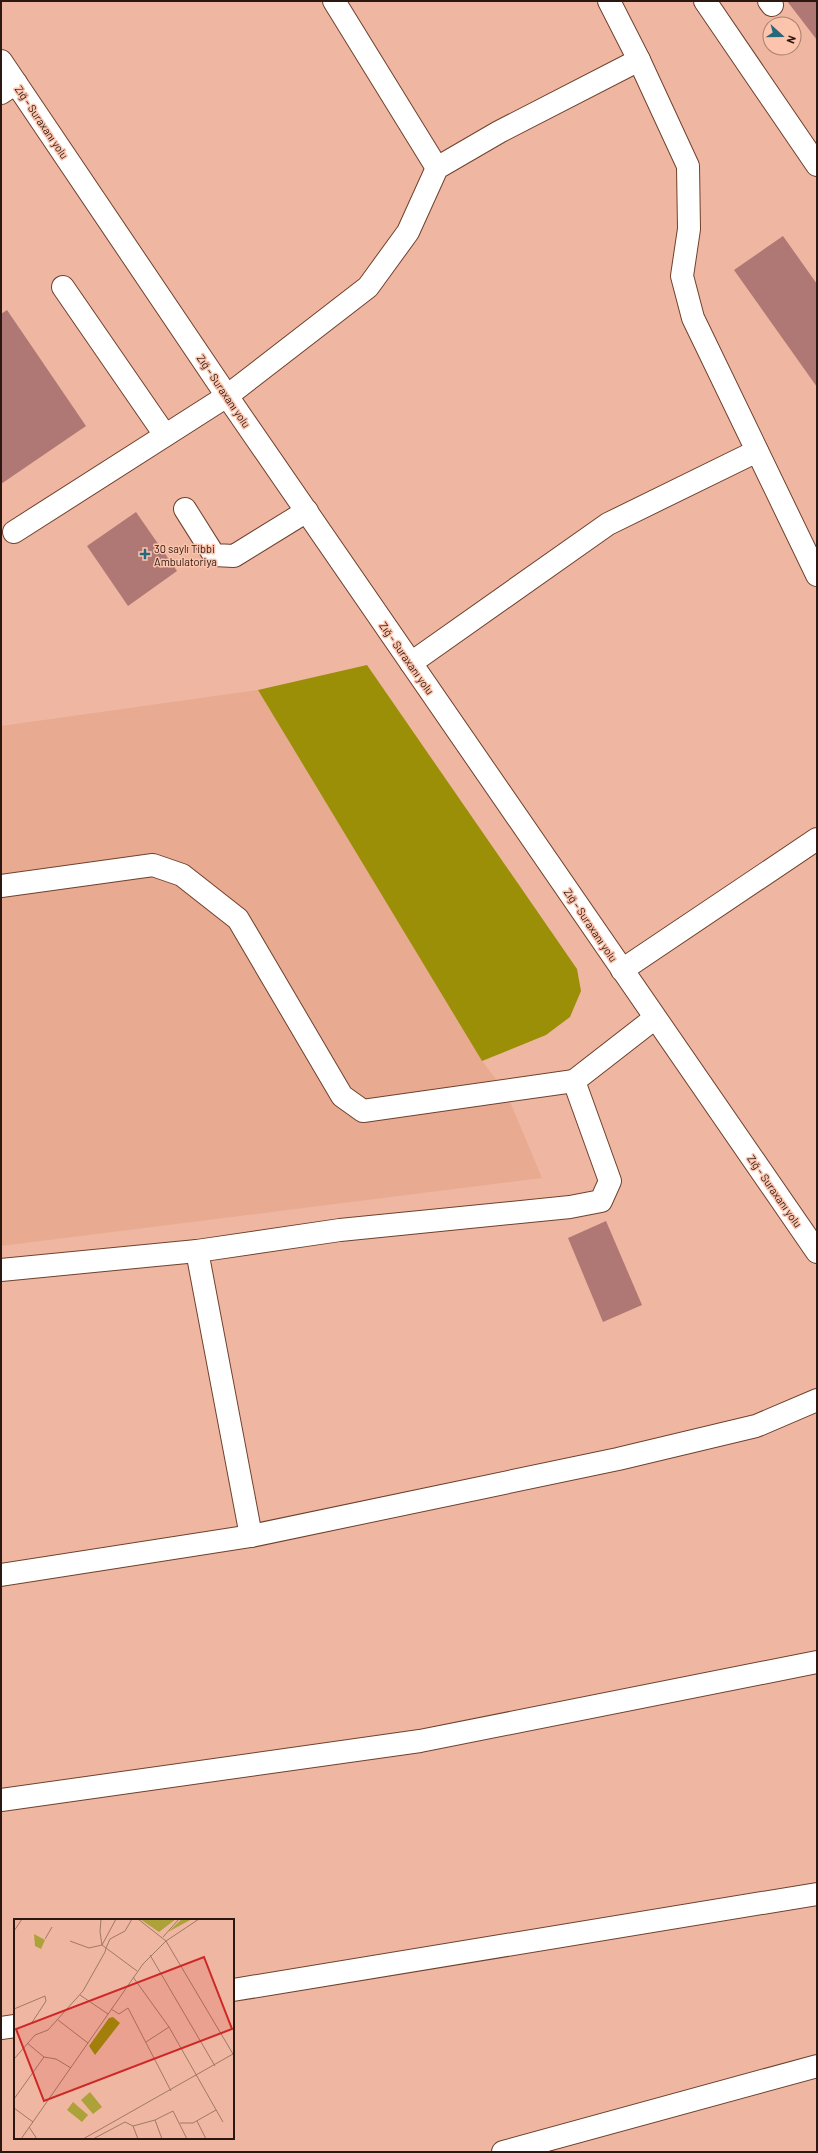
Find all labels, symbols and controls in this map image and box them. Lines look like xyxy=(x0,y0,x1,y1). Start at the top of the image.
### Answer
north arrow xyxy=(762,16,802,56)
text: N xyxy=(784,34,799,46)
street label: Zığ - Suraxanı yolu xyxy=(13,83,71,161)
street label: Zığ - Suraxanı yolu xyxy=(195,352,253,430)
place label: 30 saylı Tibbi Ambulatoriya xyxy=(154,542,217,568)
marker: 30 saylı Tibbi Ambulatoriya xyxy=(139,548,151,560)
street label: Zığ - Suraxanı yolu xyxy=(377,619,437,697)
street label: Zığ - Suraxanı yolu xyxy=(562,886,620,964)
street label: Zığ - Suraxanı yolu xyxy=(745,1152,805,1230)
inset map xyxy=(14,1919,234,2139)

